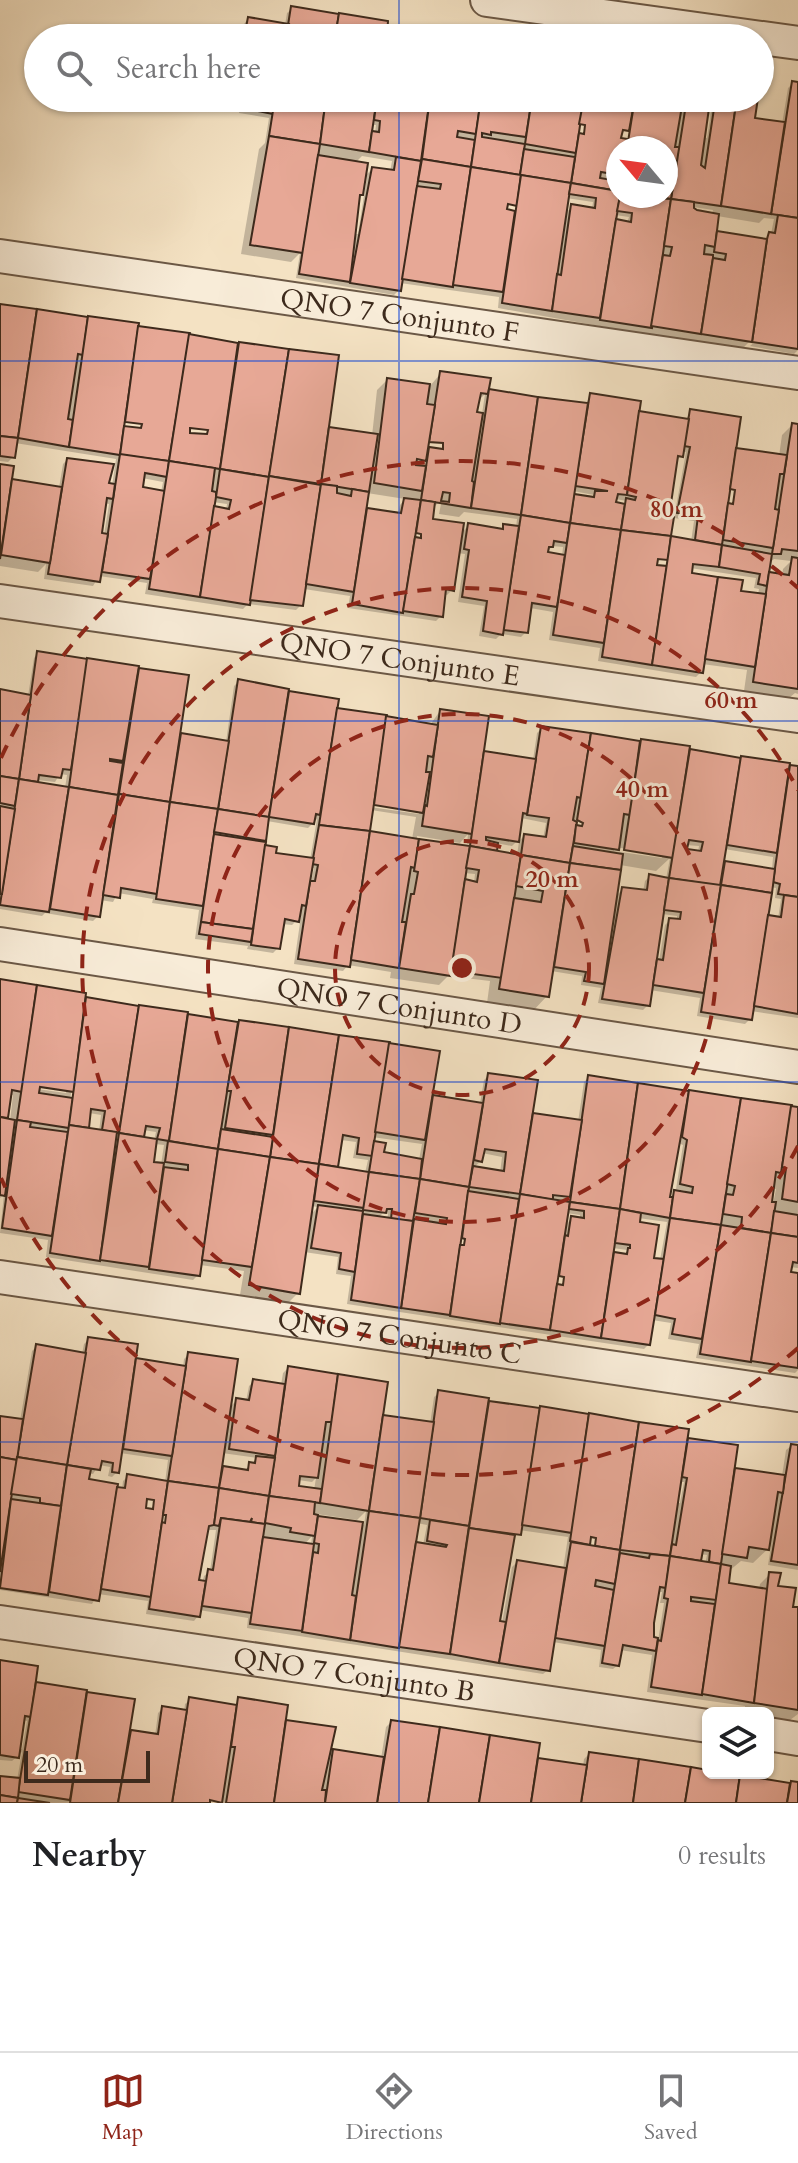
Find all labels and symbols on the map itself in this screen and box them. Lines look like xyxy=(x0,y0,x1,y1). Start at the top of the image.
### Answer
north arrow xyxy=(606,136,678,208)
street label: QNO 7 Conjunto F xyxy=(278,279,521,352)
text: 80 m xyxy=(649,493,703,526)
street label: QNO 7 Conjunto E xyxy=(277,624,522,696)
text: 60 m xyxy=(704,684,758,717)
text: 40 m xyxy=(615,773,669,806)
text: 20 m xyxy=(525,863,579,896)
centre of rings xyxy=(448,954,476,982)
street label: QNO 7 Conjunto D xyxy=(274,969,524,1044)
street label: QNO 7 Conjunto C xyxy=(275,1300,524,1374)
street label: QNO 7 Conjunto B xyxy=(231,1638,477,1712)
scale bar xyxy=(24,1747,150,1783)

